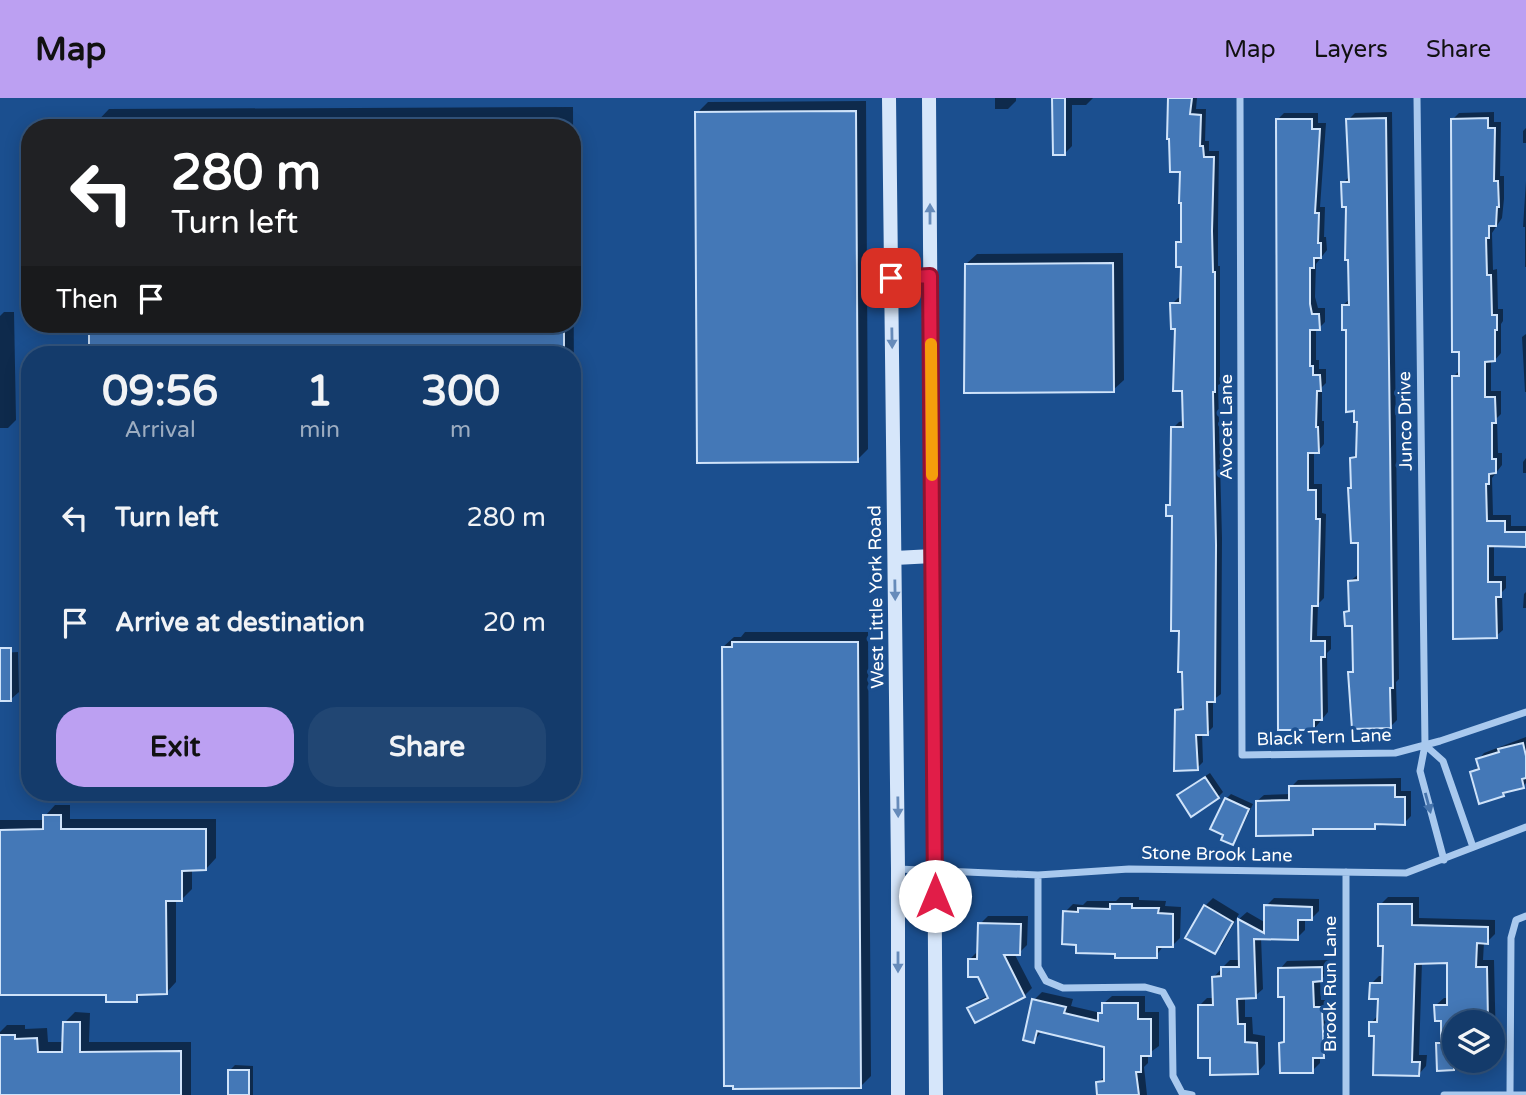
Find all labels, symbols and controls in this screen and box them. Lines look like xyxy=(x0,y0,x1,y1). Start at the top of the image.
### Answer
text: Map xyxy=(35,30,106,69)
text: Map xyxy=(1224,35,1276,64)
text: Layers xyxy=(1314,35,1388,64)
text: Share xyxy=(1426,35,1491,64)
text: 280 m xyxy=(171,144,321,203)
icon: left xyxy=(56,147,147,238)
one-way arrow xyxy=(924,203,936,225)
text: Turn left xyxy=(171,204,298,242)
pin xyxy=(861,248,921,308)
icon: arrive xyxy=(872,259,910,297)
icon: arrive xyxy=(132,280,170,318)
text: Then xyxy=(56,284,118,315)
one-way arrow xyxy=(886,327,898,349)
text: 09:56 xyxy=(102,366,218,417)
text: 1 xyxy=(306,366,333,417)
text: 300 xyxy=(421,366,500,417)
street label: Junco Drive xyxy=(1393,371,1417,471)
street label: Avocet Lane xyxy=(1215,374,1237,480)
text: Arrival xyxy=(125,416,196,444)
text: min xyxy=(299,416,340,444)
text: m xyxy=(450,416,471,444)
icon: left xyxy=(56,499,94,537)
text: Turn left xyxy=(115,502,218,533)
text: 280 m xyxy=(466,502,546,533)
street label: West Little York Road xyxy=(863,505,889,689)
one-way arrow xyxy=(889,579,901,601)
icon: arrive xyxy=(56,604,94,642)
text: Arrive at destination xyxy=(115,607,365,638)
text: 20 m xyxy=(483,607,546,638)
button: Exit xyxy=(56,707,294,787)
button: Share xyxy=(308,707,546,787)
street label: Black Tern Lane xyxy=(1256,724,1392,750)
one-way arrow xyxy=(1424,792,1434,813)
one-way arrow xyxy=(892,796,904,818)
street label: Stone Brook Lane xyxy=(1141,842,1293,866)
position arrow xyxy=(898,859,972,933)
street label: Brook Run Lane xyxy=(1319,916,1341,1052)
one-way arrow xyxy=(892,951,904,973)
map controls xyxy=(1442,1010,1505,1073)
button: layers xyxy=(1442,1010,1505,1073)

